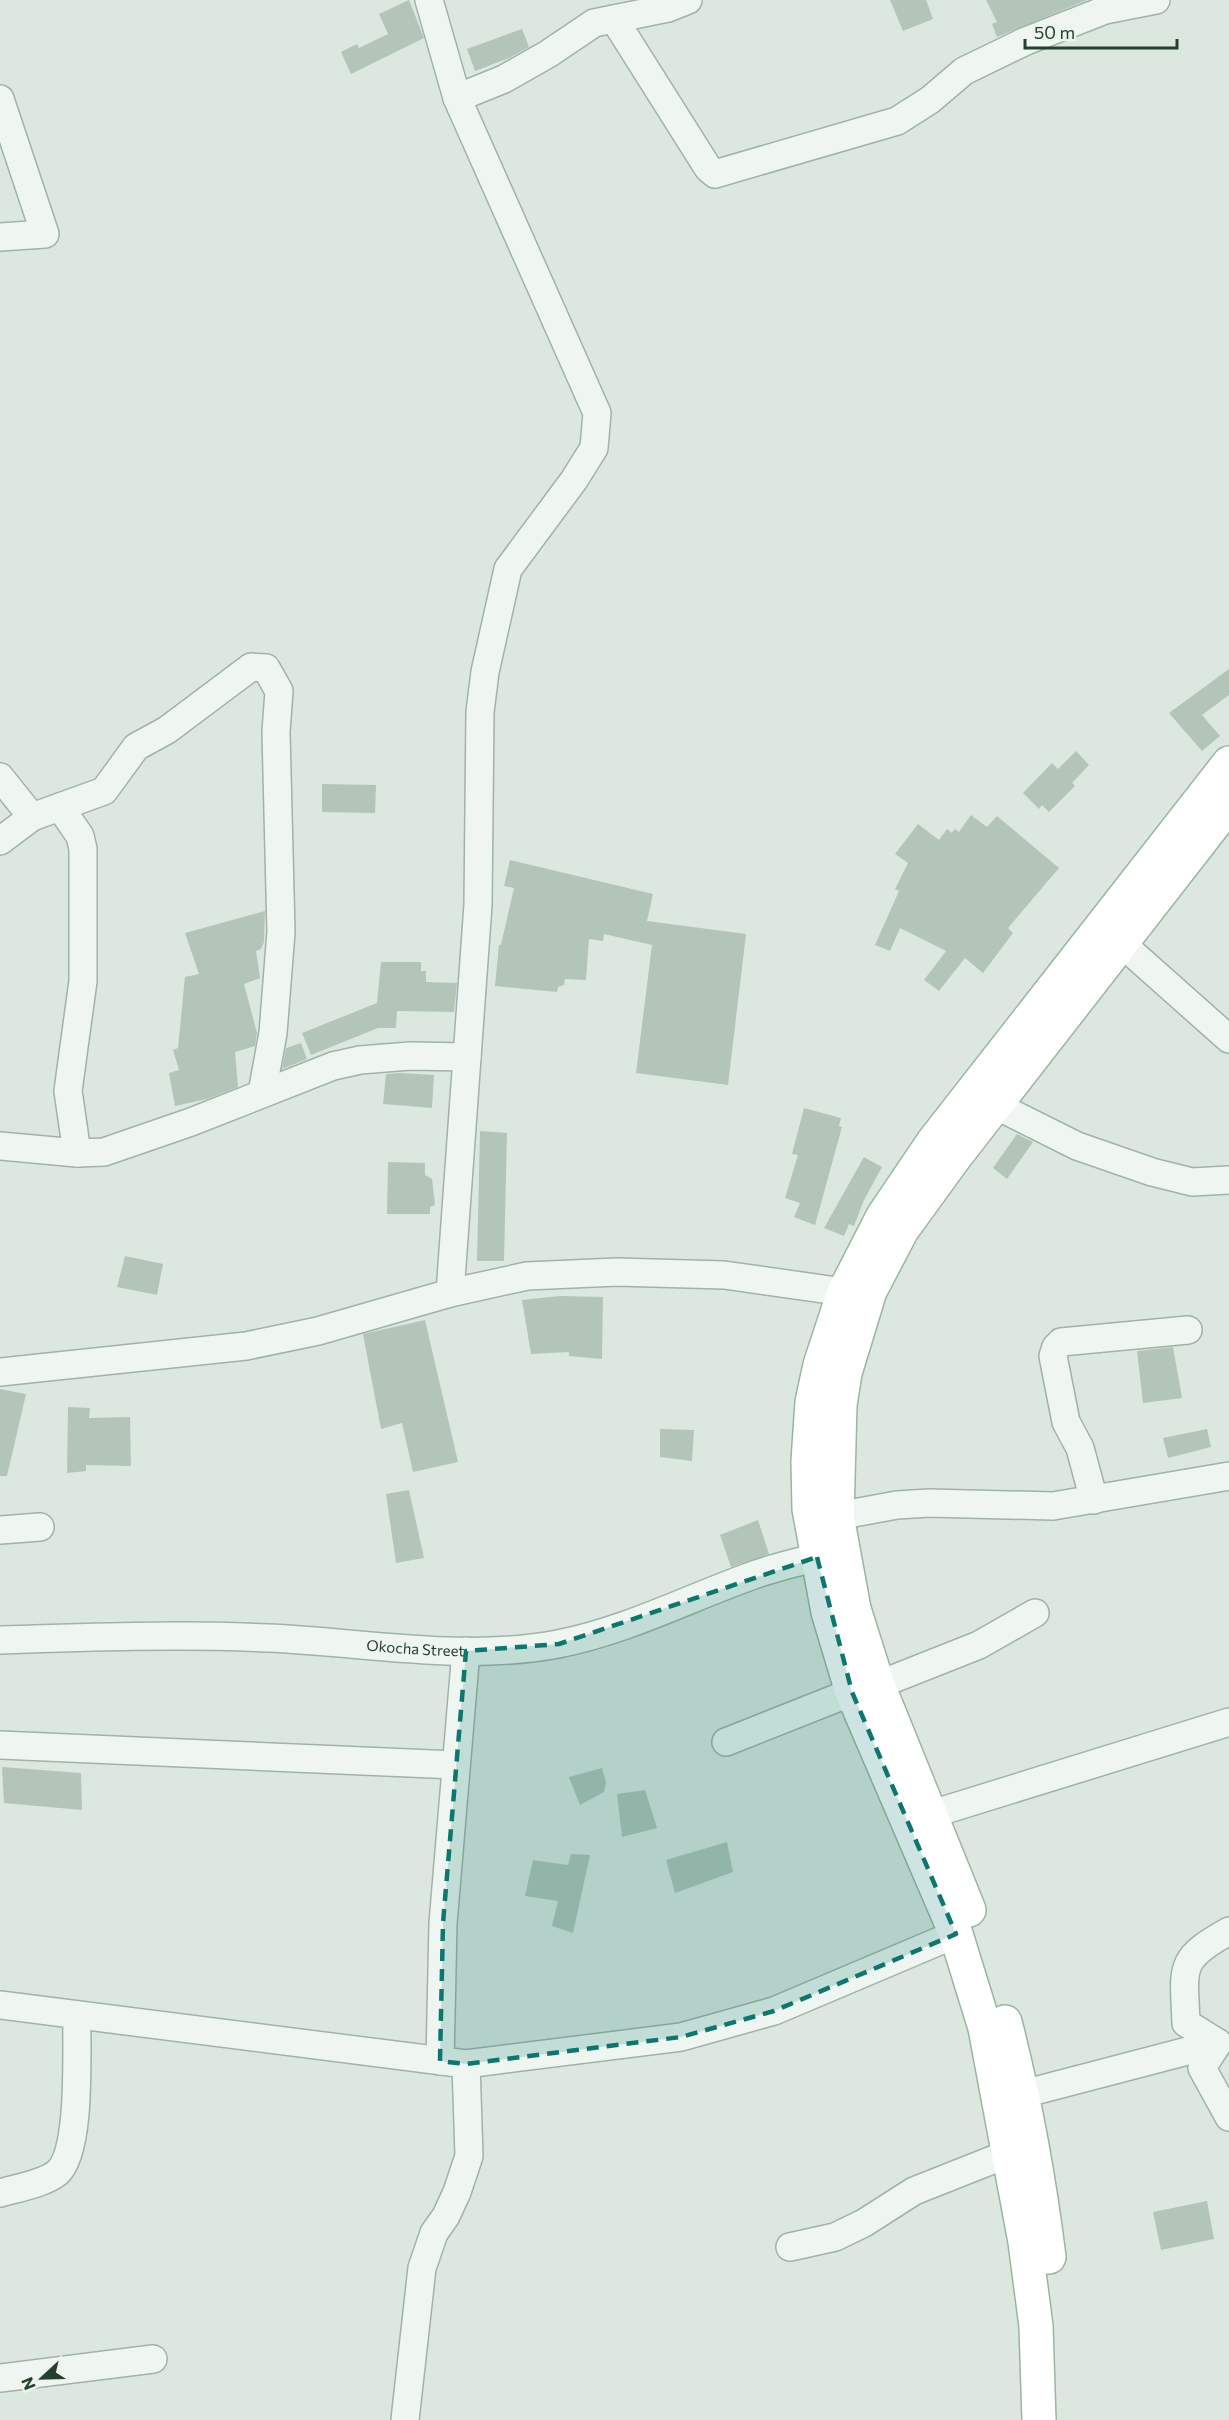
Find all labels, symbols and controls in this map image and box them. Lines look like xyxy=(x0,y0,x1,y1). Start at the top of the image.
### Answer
scale bar xyxy=(1025,12,1176,50)
text: 50 m xyxy=(1034,21,1075,43)
street label: Okocha Street xyxy=(366,1636,465,1659)
north arrow xyxy=(12,2348,72,2408)
text: N xyxy=(17,2375,39,2393)

